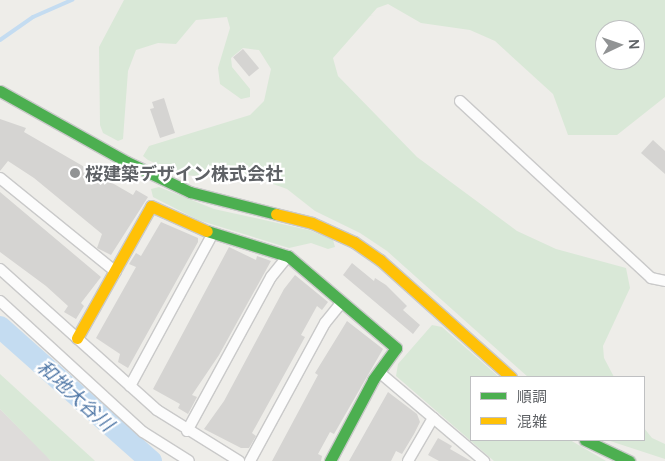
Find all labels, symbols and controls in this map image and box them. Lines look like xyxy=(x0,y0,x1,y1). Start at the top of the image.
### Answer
north arrow xyxy=(595,20,645,70)
text: N xyxy=(625,39,644,50)
place label: 桜建築デザイン株式会社 xyxy=(85,162,283,184)
marker: 桜建築デザイン株式会社 xyxy=(69,167,81,179)
water label: 和地大谷川 xyxy=(32,356,118,436)
legend xyxy=(470,376,645,441)
text: 順調 xyxy=(517,386,547,407)
text: 混雑 xyxy=(517,411,547,432)

